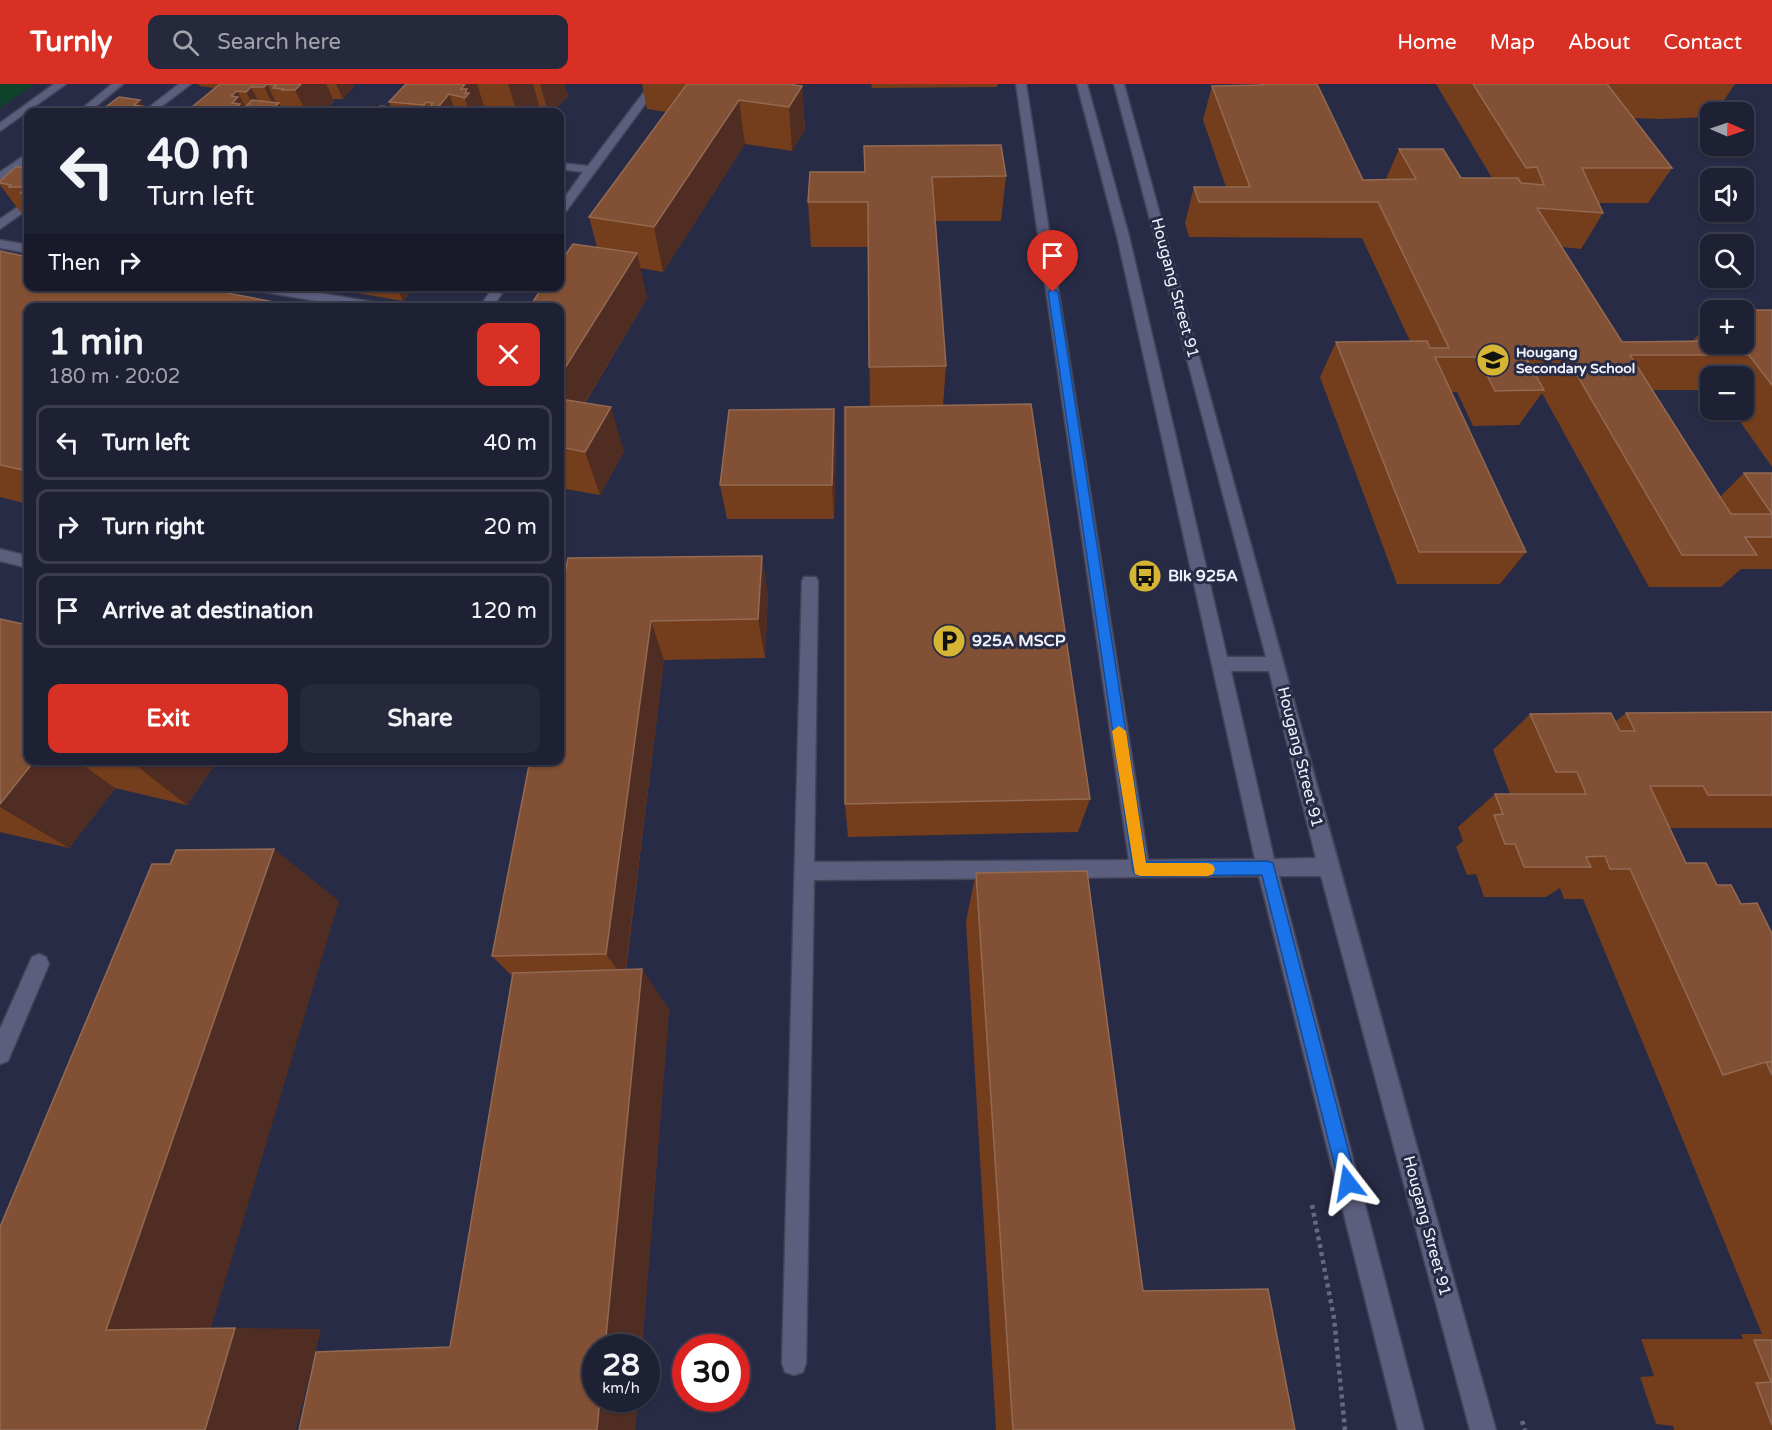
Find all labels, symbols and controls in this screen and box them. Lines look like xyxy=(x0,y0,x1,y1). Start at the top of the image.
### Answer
search box xyxy=(148,15,568,69)
text: Turnly xyxy=(30,25,112,59)
icon: search xyxy=(169,26,202,59)
text: Search here xyxy=(217,29,341,55)
text: Home xyxy=(1397,30,1457,55)
text: Map xyxy=(1490,30,1535,55)
text: About xyxy=(1568,30,1630,55)
text: Contact xyxy=(1663,30,1742,55)
north arrow xyxy=(1700,102,1754,156)
map controls xyxy=(1700,102,1754,420)
text: 40 m xyxy=(147,129,249,180)
icon: left xyxy=(48,132,126,210)
button: sound xyxy=(1700,168,1754,222)
text: Turn left xyxy=(147,180,254,213)
street label: Hougang Street 91 xyxy=(1147,216,1203,360)
pin xyxy=(1027,230,1078,292)
button: search xyxy=(1700,234,1754,288)
icon: arrive xyxy=(1036,239,1069,272)
icon: right xyxy=(113,246,146,279)
text: Then xyxy=(48,250,101,276)
button: + xyxy=(1700,300,1754,354)
text: 1 min xyxy=(48,321,144,364)
button: close xyxy=(477,323,540,386)
school or university icon: Hougang Secondary School xyxy=(1475,342,1511,378)
place label: Hougang Secondary School xyxy=(1516,344,1635,377)
text: 180 m · 20:02 xyxy=(48,365,180,389)
button: − xyxy=(1700,366,1754,420)
icon: left xyxy=(51,426,84,459)
text: Turn left xyxy=(102,430,190,456)
text: 40 m xyxy=(483,430,537,456)
icon: right xyxy=(51,510,84,543)
text: Turn right xyxy=(102,514,204,540)
text: 20 m xyxy=(483,514,537,540)
bus stop icon: Blk 925A xyxy=(1127,558,1163,594)
place label: Blk 925A xyxy=(1168,566,1238,586)
icon: arrive xyxy=(51,594,84,627)
text: Arrive at destination xyxy=(102,598,313,624)
text: 120 m xyxy=(470,598,537,624)
parking icon: 925A MSCP xyxy=(931,623,967,659)
place label: 925A MSCP xyxy=(972,631,1066,651)
button: Exit xyxy=(48,684,288,753)
button: Share xyxy=(300,684,540,753)
street label: Hougang Street 91 xyxy=(1273,685,1327,829)
position arrow xyxy=(1316,1151,1380,1215)
street label: Hougang Street 91 xyxy=(1399,1154,1455,1298)
speed limit sign: 30 xyxy=(672,1334,750,1412)
text: 28 xyxy=(602,1347,640,1384)
text: km/h xyxy=(602,1379,640,1397)

